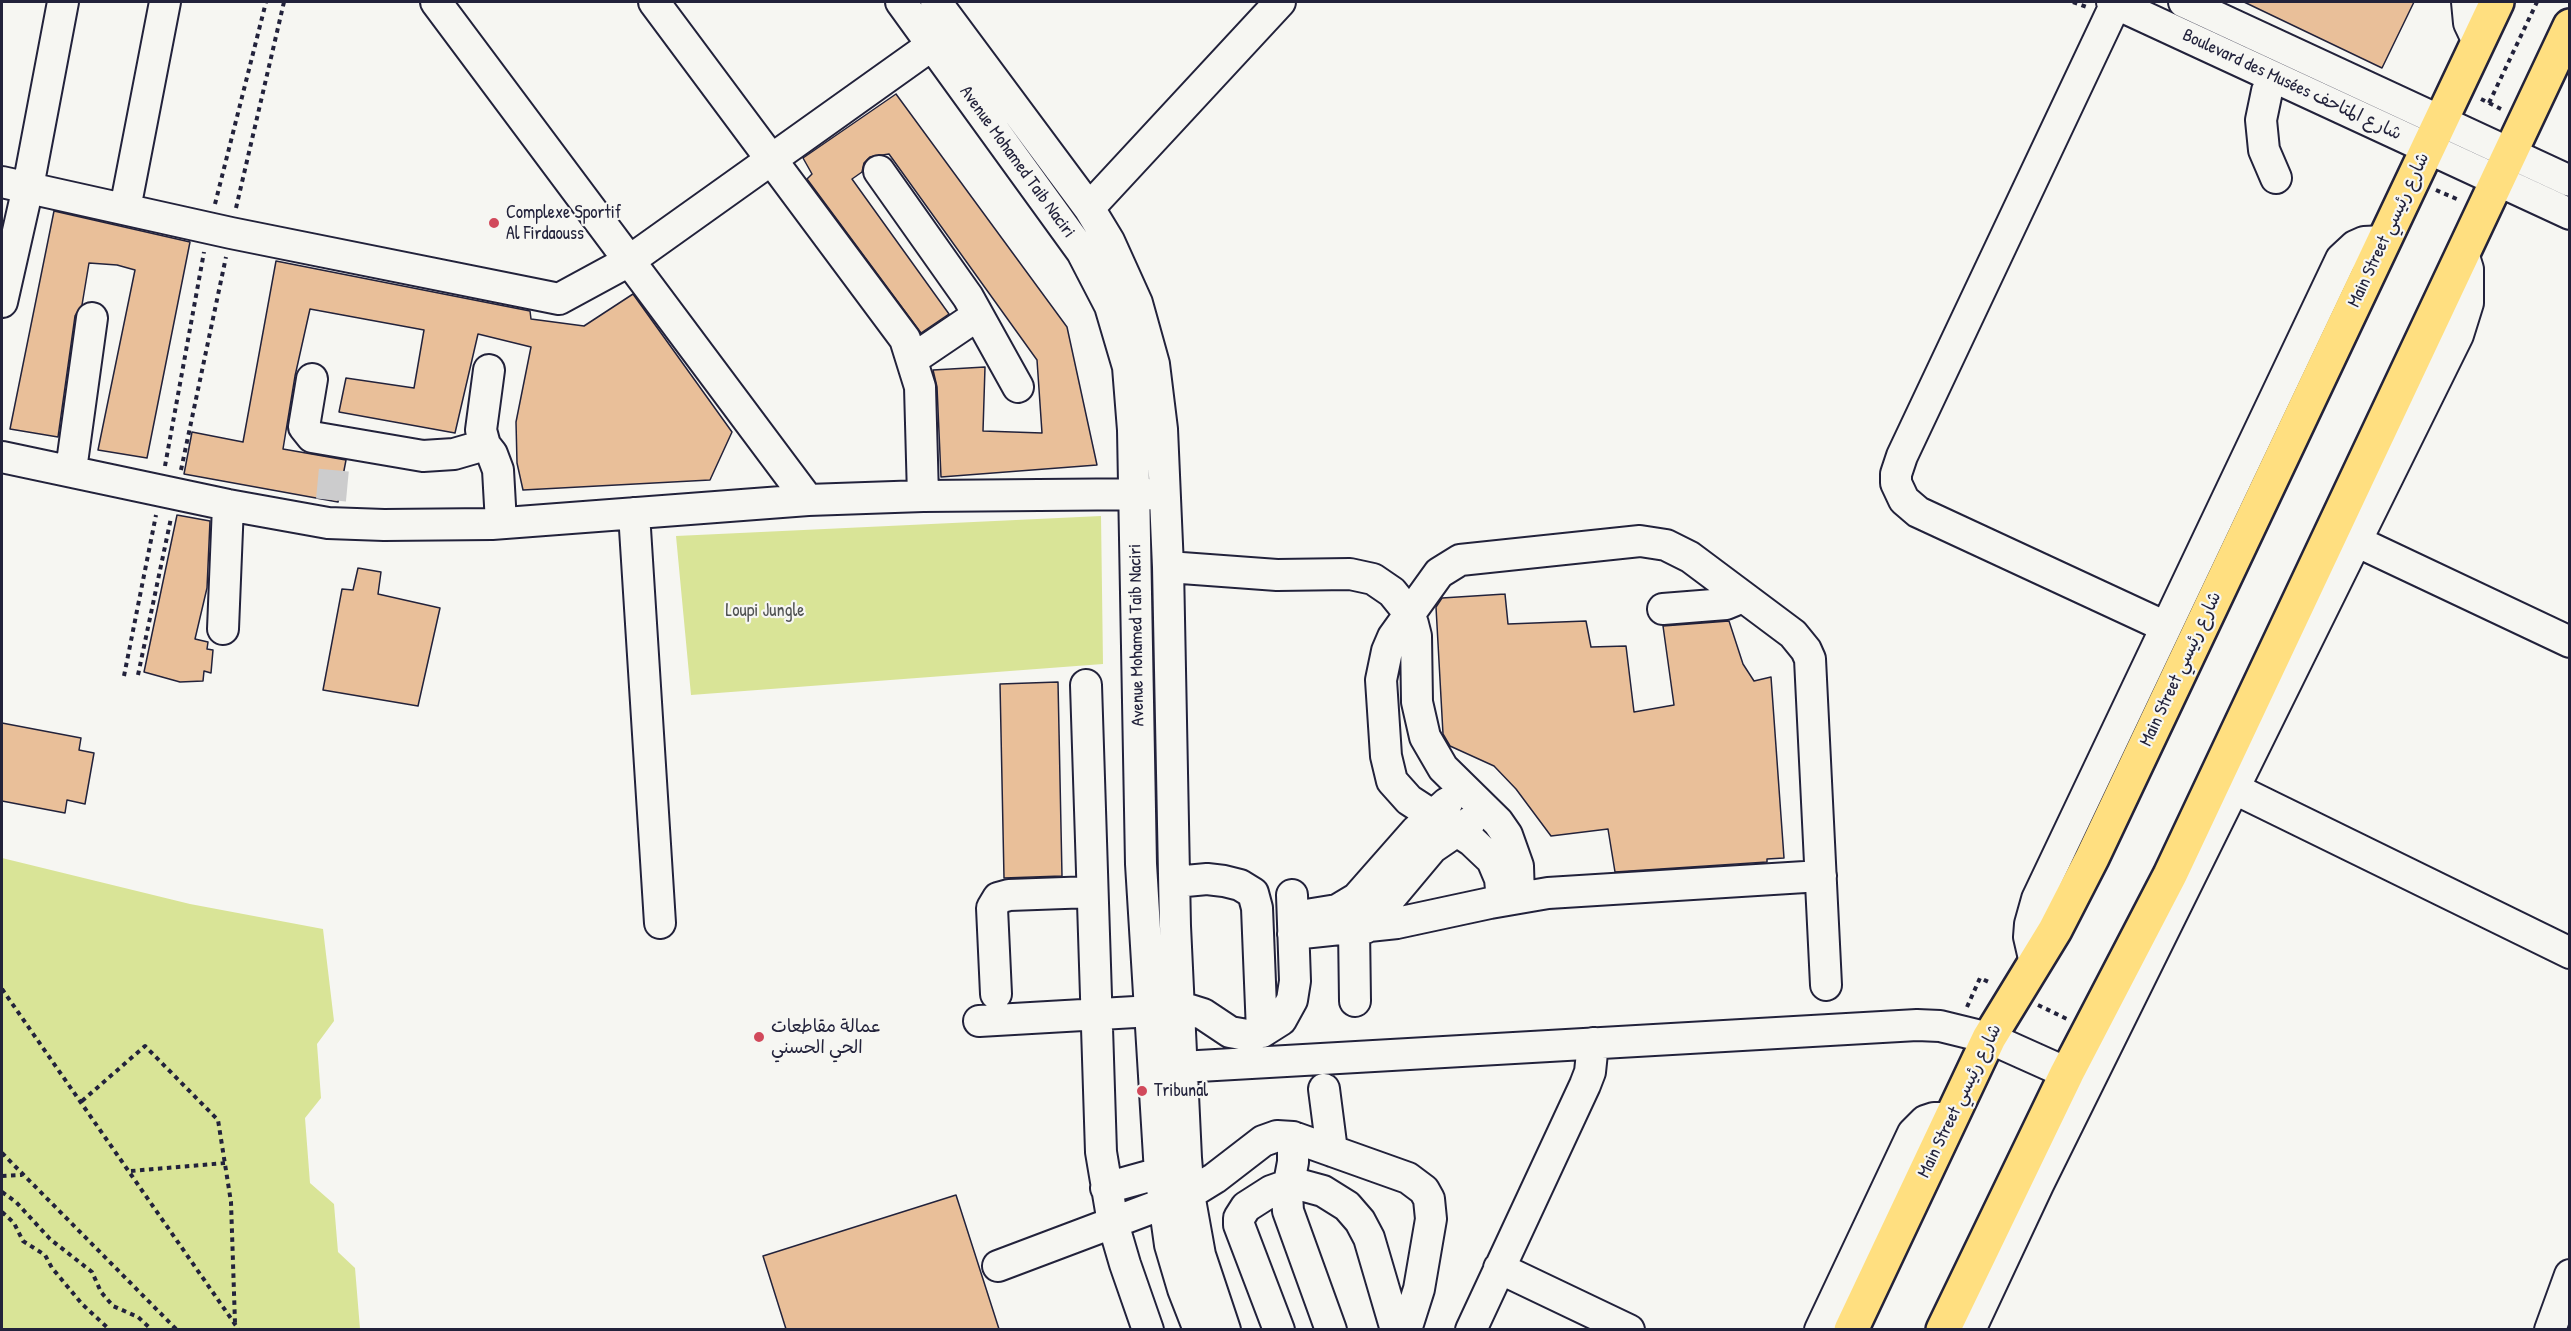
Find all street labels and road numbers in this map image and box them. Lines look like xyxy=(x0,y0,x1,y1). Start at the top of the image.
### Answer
street label: Boulevard des Musées شارع المتاحف xyxy=(2179,25,2405,145)
street label: Avenue Mohamed Taib Naciri xyxy=(955,82,1079,242)
street label: Main Street شارع رئيسي xyxy=(2344,149,2434,311)
street label: Avenue Mohamed Taib Naciri xyxy=(1125,544,1149,726)
street label: Main Street شارع رئيسي xyxy=(2136,588,2226,750)
street label: Main Street شارع رئيسي xyxy=(1913,1021,2007,1181)

